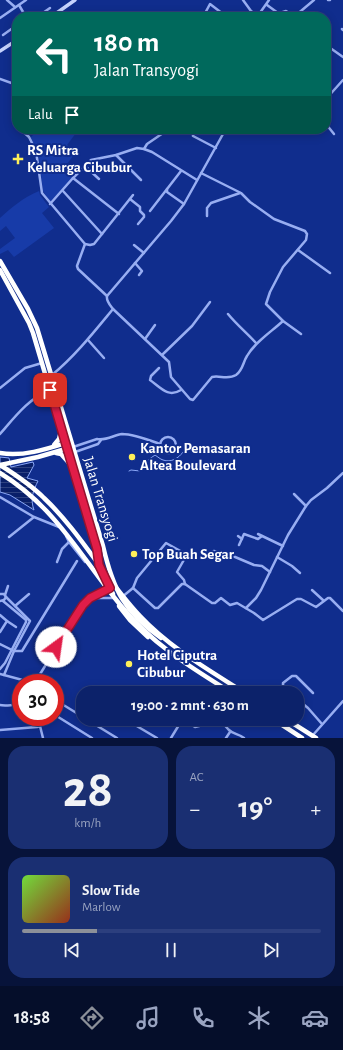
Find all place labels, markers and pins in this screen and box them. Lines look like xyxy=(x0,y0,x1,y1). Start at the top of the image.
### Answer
place label: RS Mitra Keluarga Cibubur xyxy=(27,143,132,175)
marker: RS Mitra Keluarga Cibubur xyxy=(12,153,24,165)
pin xyxy=(33,373,67,407)
place label: Kantor Pemasaran Altea Boulevard xyxy=(140,441,251,473)
marker: Kantor Pemasaran Altea Boulevard xyxy=(127,452,137,462)
place label: Top Buah Segar xyxy=(142,547,235,562)
marker: Top Buah Segar xyxy=(129,549,139,559)
place label: Hotel Ciputra Cibubur xyxy=(137,648,217,680)
marker: Hotel Ciputra Cibubur xyxy=(124,659,134,669)

